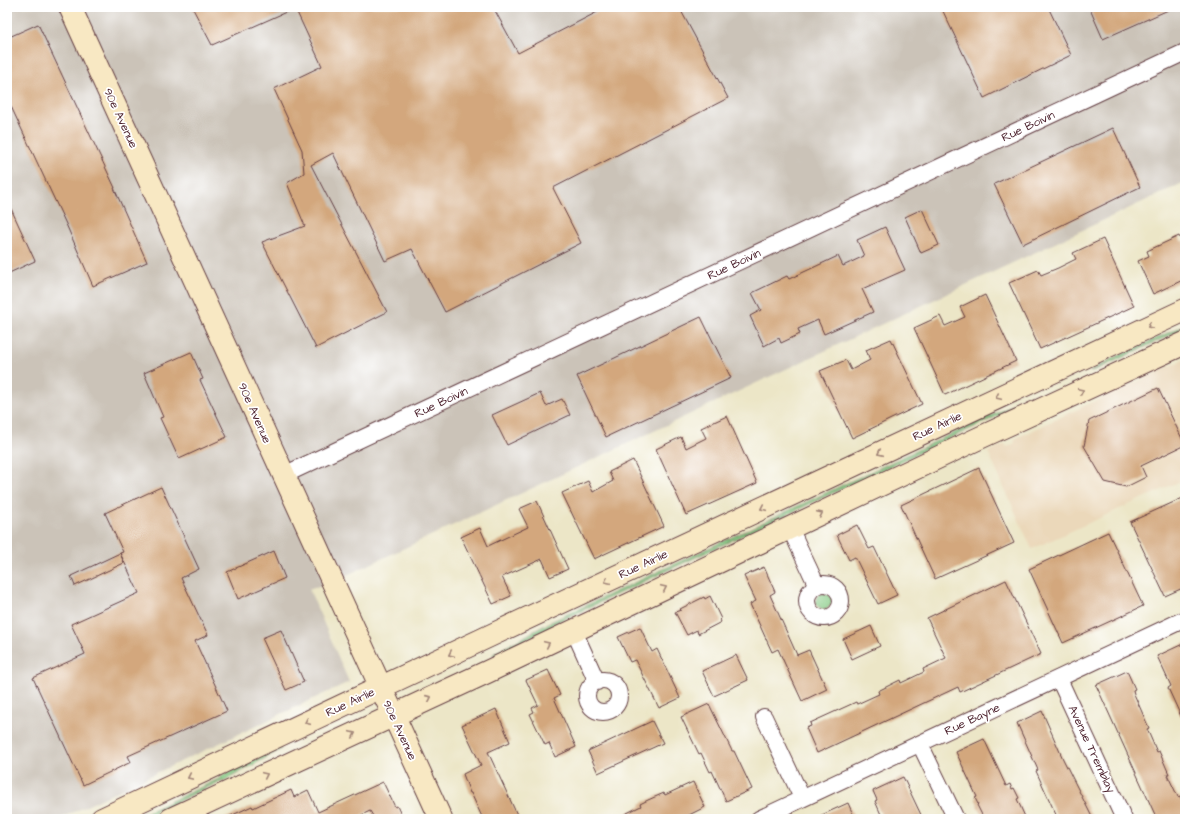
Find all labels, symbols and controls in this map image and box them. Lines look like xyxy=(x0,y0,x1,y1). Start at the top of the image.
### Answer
street label: 90e Avenue xyxy=(99,85,142,152)
street label: Rue Boivin xyxy=(999,107,1058,146)
street label: Rue Boivin xyxy=(705,245,764,284)
one-way arrow xyxy=(1146,321,1154,329)
street label: 90e Avenue xyxy=(234,380,276,447)
street label: Rue Boivin xyxy=(412,383,471,422)
one-way arrow xyxy=(1076,388,1084,396)
one-way arrow xyxy=(995,392,1002,400)
street label: Rue Airlie xyxy=(910,407,965,445)
one-way arrow xyxy=(877,448,885,456)
one-way arrow xyxy=(759,503,767,511)
one-way arrow xyxy=(815,511,823,519)
street label: Rue Airlie xyxy=(616,545,671,583)
one-way arrow xyxy=(603,576,611,584)
one-way arrow xyxy=(660,585,668,593)
one-way arrow xyxy=(542,641,550,649)
one-way arrow xyxy=(447,649,455,657)
street label: Rue Airlie xyxy=(323,683,378,721)
one-way arrow xyxy=(425,695,432,703)
street label: 90e Avenue xyxy=(378,697,421,764)
street label: Rue Bayne xyxy=(942,699,1004,741)
street label: Avenue Tremblay xyxy=(1063,703,1120,797)
one-way arrow xyxy=(304,717,312,725)
one-way arrow xyxy=(348,731,356,739)
one-way arrow xyxy=(187,772,194,780)
one-way arrow xyxy=(261,772,269,780)

